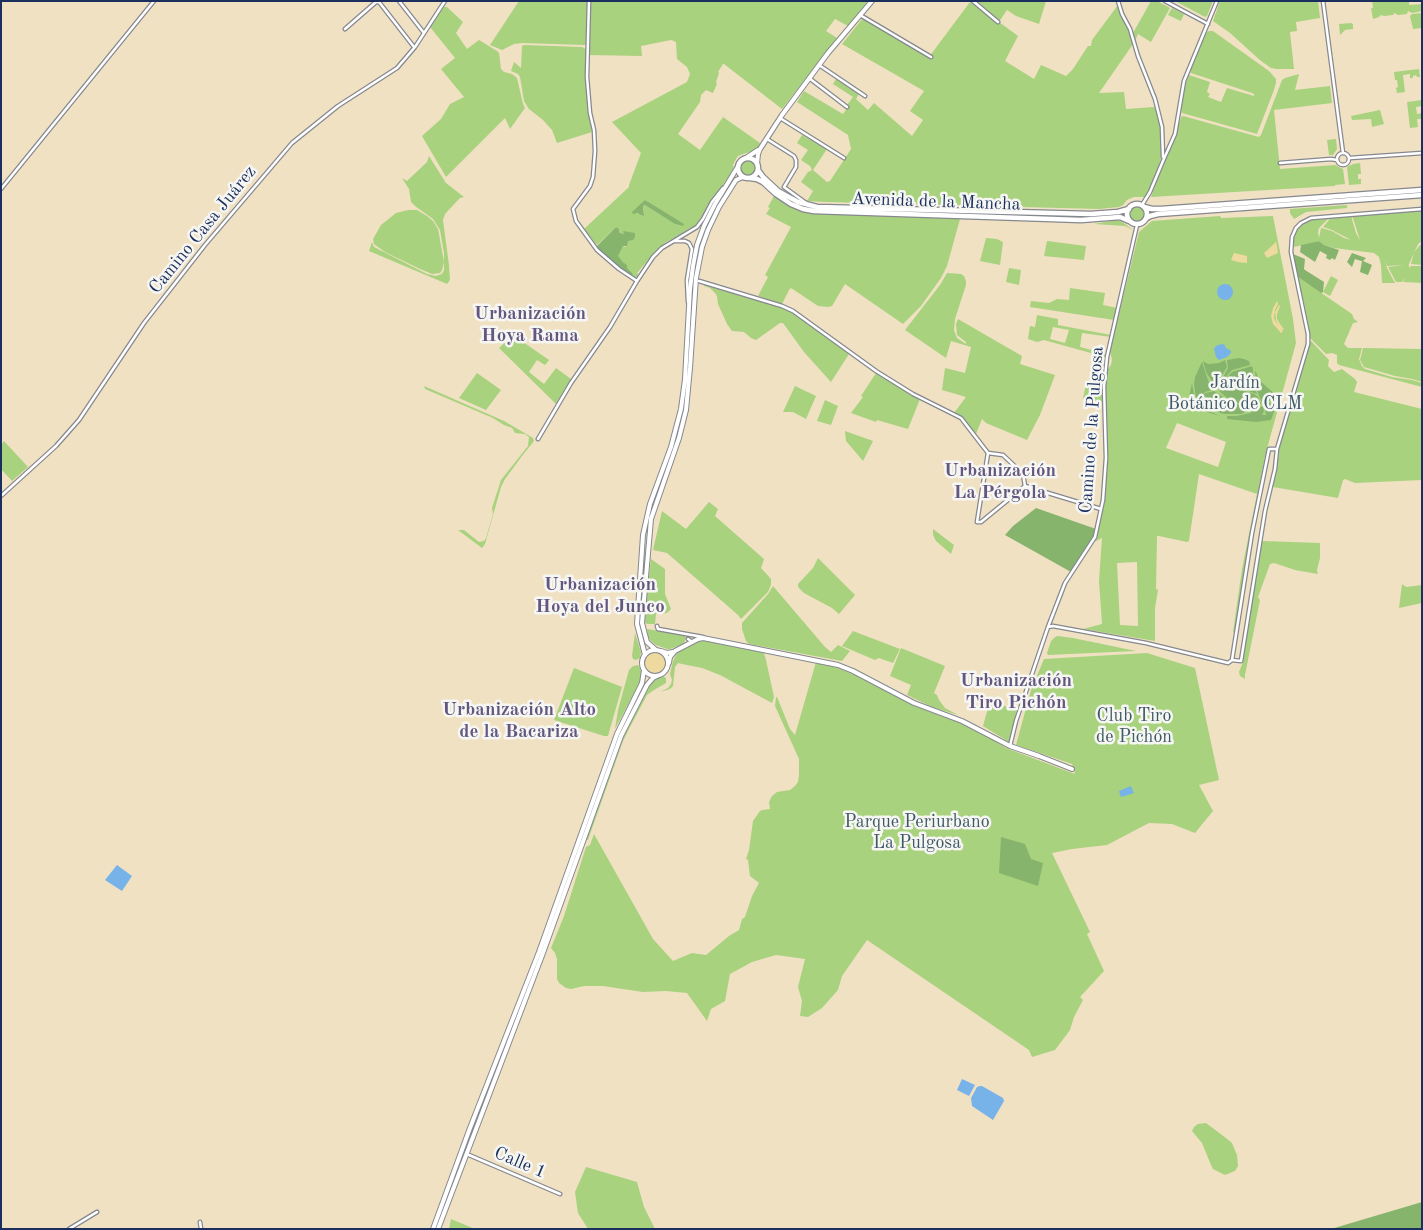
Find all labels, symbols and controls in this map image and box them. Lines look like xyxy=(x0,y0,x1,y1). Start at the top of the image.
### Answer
street label: Camino Casa Juárez xyxy=(145,162,261,298)
street label: Avenida de la Mancha xyxy=(851,188,1021,216)
district label: Urbanización Hoya Rama xyxy=(474,303,586,347)
street label: Camino de la Pulgosa xyxy=(1075,346,1109,514)
park label: Jardín Botánico de CLM xyxy=(1168,372,1302,414)
district label: Urbanización La Pérgola xyxy=(944,460,1056,504)
district label: Urbanización Hoya del Junco xyxy=(535,574,665,618)
district label: Urbanización Tiro Pichón xyxy=(960,670,1072,714)
district label: Urbanización Alto de la Bacariza xyxy=(442,699,596,743)
park label: Club Tiro de Pichón xyxy=(1096,705,1172,748)
park label: Parque Periurbano La Pulgosa xyxy=(844,811,990,854)
street label: Calle 1 xyxy=(491,1142,549,1184)

